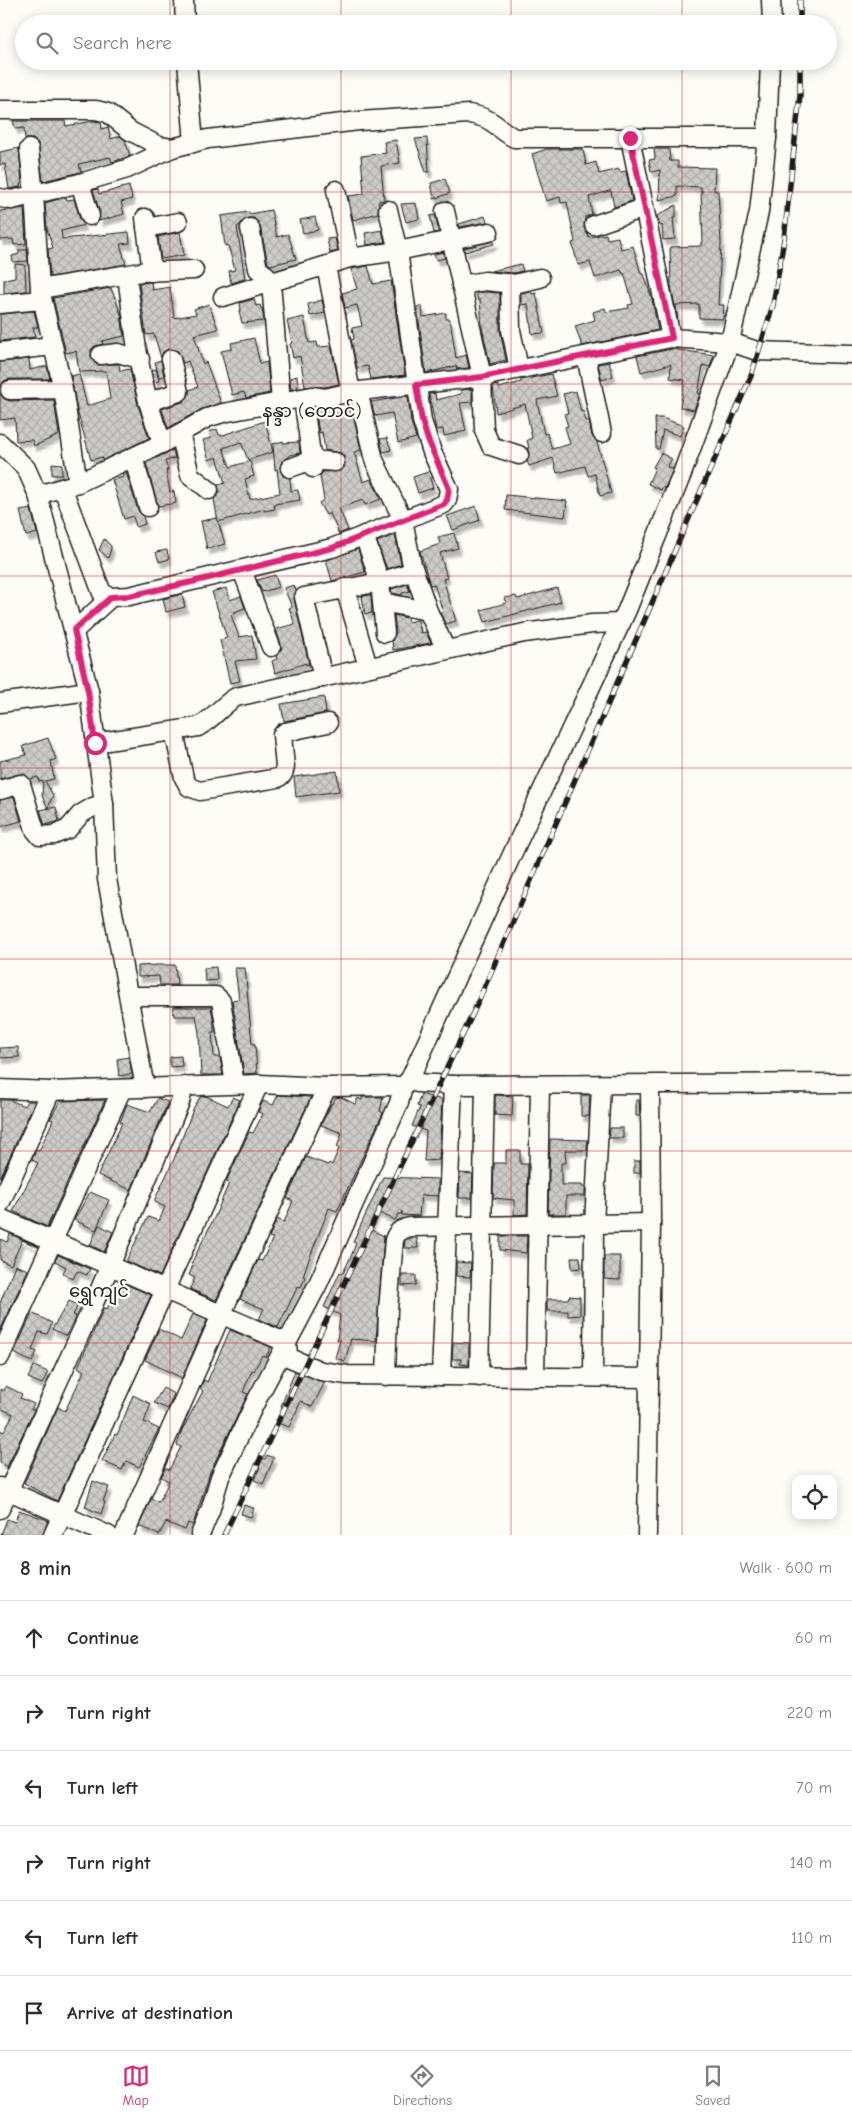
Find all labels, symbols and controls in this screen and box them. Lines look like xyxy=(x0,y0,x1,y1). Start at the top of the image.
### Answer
search box xyxy=(15,15,837,70)
icon: search xyxy=(33,29,61,57)
text: Search here xyxy=(73,32,172,54)
route end xyxy=(619,127,642,150)
district label: နန္ဒာ (တောင်) xyxy=(262,398,362,426)
route start xyxy=(84,732,107,755)
district label: ရွှေကျင် xyxy=(69,1278,129,1306)
map controls xyxy=(792,1475,837,1520)
button: locate xyxy=(792,1475,837,1520)
text: 8 min xyxy=(20,1556,71,1580)
text: Walk · 600 m xyxy=(739,1559,832,1577)
icon: ahead xyxy=(20,1624,48,1652)
text: Continue xyxy=(67,1627,139,1649)
text: 60 m xyxy=(795,1629,832,1647)
icon: right xyxy=(20,1699,48,1727)
text: Turn right xyxy=(67,1702,151,1724)
text: 220 m xyxy=(787,1704,832,1722)
icon: left xyxy=(20,1774,48,1802)
text: Turn left xyxy=(67,1777,138,1799)
text: 70 m xyxy=(796,1779,832,1797)
icon: right xyxy=(20,1849,48,1877)
text: Turn right xyxy=(67,1852,151,1874)
text: 140 m xyxy=(790,1854,832,1872)
icon: left xyxy=(20,1924,48,1952)
text: Turn left xyxy=(67,1927,138,1949)
text: 110 m xyxy=(791,1929,832,1947)
icon: arrive xyxy=(20,1999,48,2027)
text: Arrive at destination xyxy=(67,2002,233,2024)
tab: Map xyxy=(122,2062,150,2109)
tab: Directions xyxy=(393,2062,452,2109)
tab: Saved xyxy=(695,2062,730,2109)

